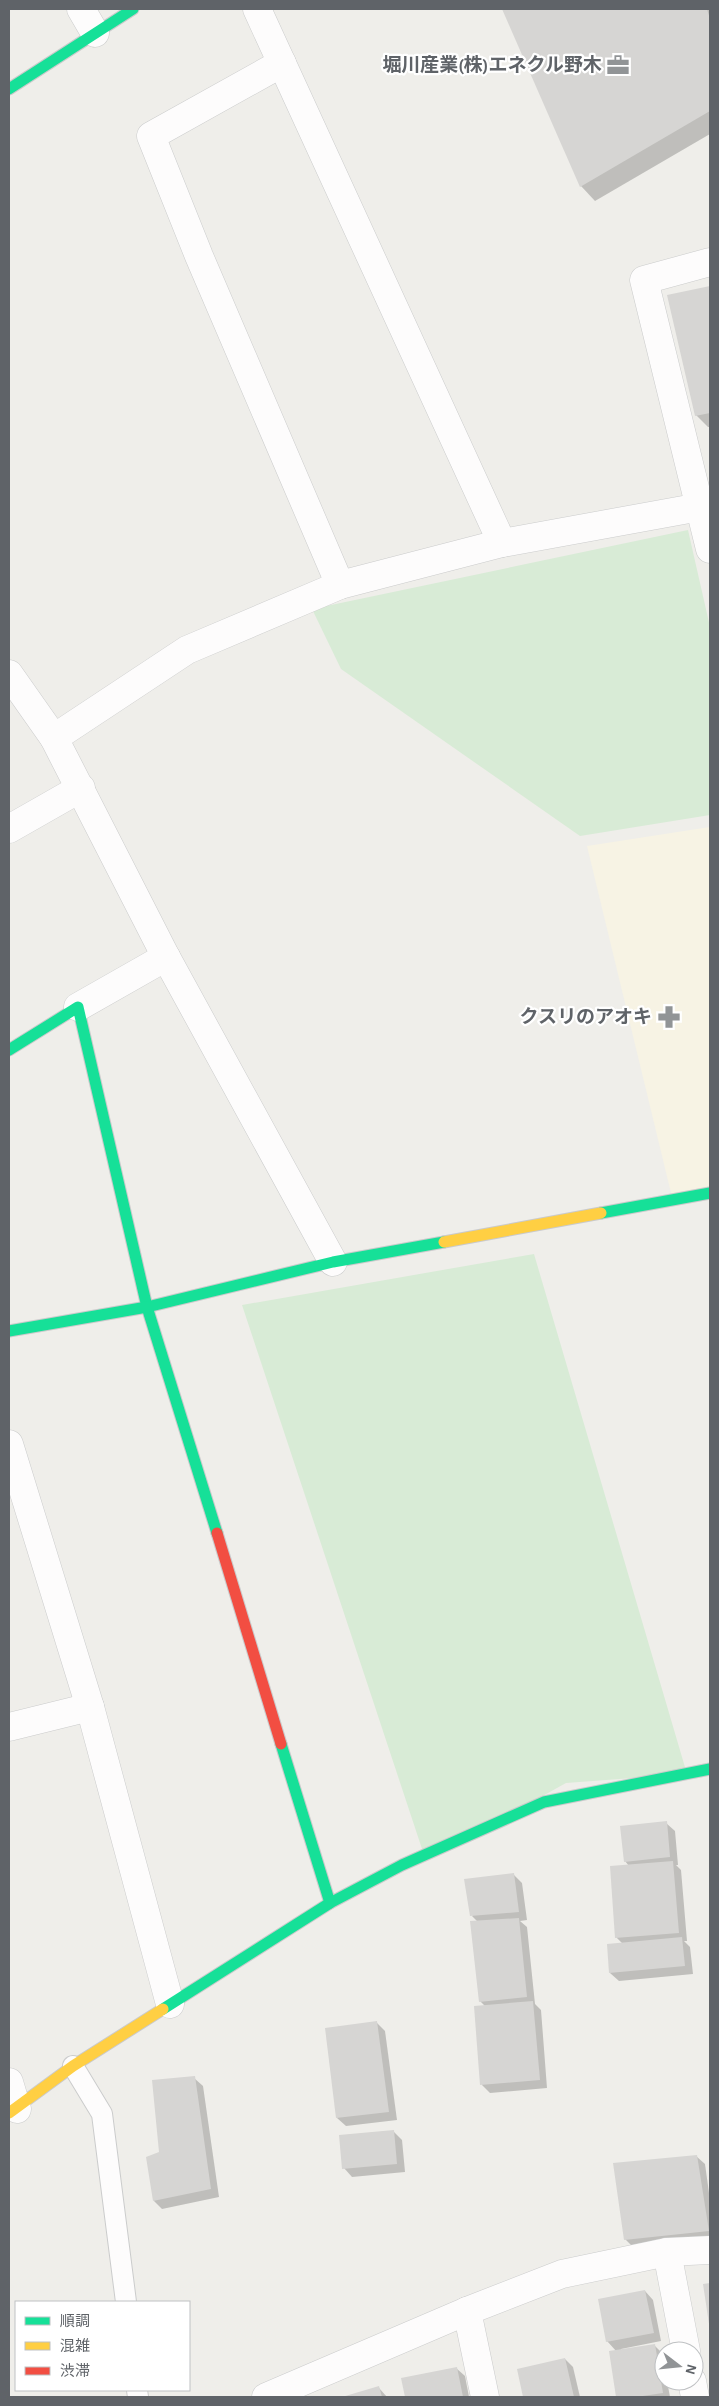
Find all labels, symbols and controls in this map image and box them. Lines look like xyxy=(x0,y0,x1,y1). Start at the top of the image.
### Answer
office icon: 堀川産業(株)エネクル野木 xyxy=(605,52,631,78)
place label: 堀川産業(株)エネクル野木 xyxy=(382,55,602,75)
pharmacy icon: クスリのアオキ xyxy=(656,1004,682,1030)
place label: クスリのアオキ xyxy=(520,1007,652,1027)
legend xyxy=(15,2301,190,2391)
text: 順調 xyxy=(60,2314,90,2329)
text: 混雑 xyxy=(60,2338,90,2354)
north arrow xyxy=(654,2341,704,2391)
text: 渋滞 xyxy=(60,2363,90,2379)
text: N xyxy=(682,2363,699,2376)

